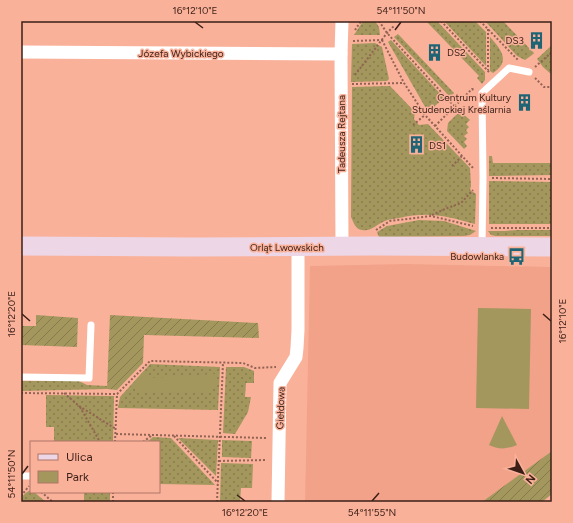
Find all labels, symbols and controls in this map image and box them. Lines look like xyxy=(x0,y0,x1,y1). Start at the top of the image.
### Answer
text: 16°12'10"E xyxy=(173,4,218,17)
text: 54°11'50"N xyxy=(376,4,426,17)
building icon: DS3 xyxy=(527,30,547,50)
place label: DS3 xyxy=(506,34,524,47)
building icon: DS2 xyxy=(424,42,444,62)
place label: DS2 xyxy=(447,46,466,59)
street label: Józefa Wybickiego xyxy=(138,47,224,60)
place label: Centrum Kultury Studenckiej Kreślarnia xyxy=(412,91,512,116)
building icon: Centrum Kultury Studenckiej Kreślarnia xyxy=(514,93,534,113)
street label: Tadeusza Rejtana xyxy=(335,95,348,173)
building icon: DS1 xyxy=(406,135,426,155)
place label: DS1 xyxy=(429,139,446,152)
street label: Orląt Lwowskich xyxy=(250,241,324,254)
bus stop icon: Budowlanka xyxy=(507,246,527,266)
place label: Budowlanka xyxy=(450,250,504,263)
text: 16°12'20"E xyxy=(5,291,18,337)
text: 16°12'10"E xyxy=(556,298,569,343)
street label: Giełdowa xyxy=(273,387,288,430)
legend xyxy=(30,441,160,493)
text: 54°11'50"N xyxy=(5,449,18,499)
text: Ulica xyxy=(66,450,93,464)
north arrow xyxy=(503,453,543,493)
text: Park xyxy=(66,470,89,484)
text: N xyxy=(523,472,538,487)
text: 16°12'20"E xyxy=(222,506,268,519)
text: 54°11'55"N xyxy=(348,506,396,519)

